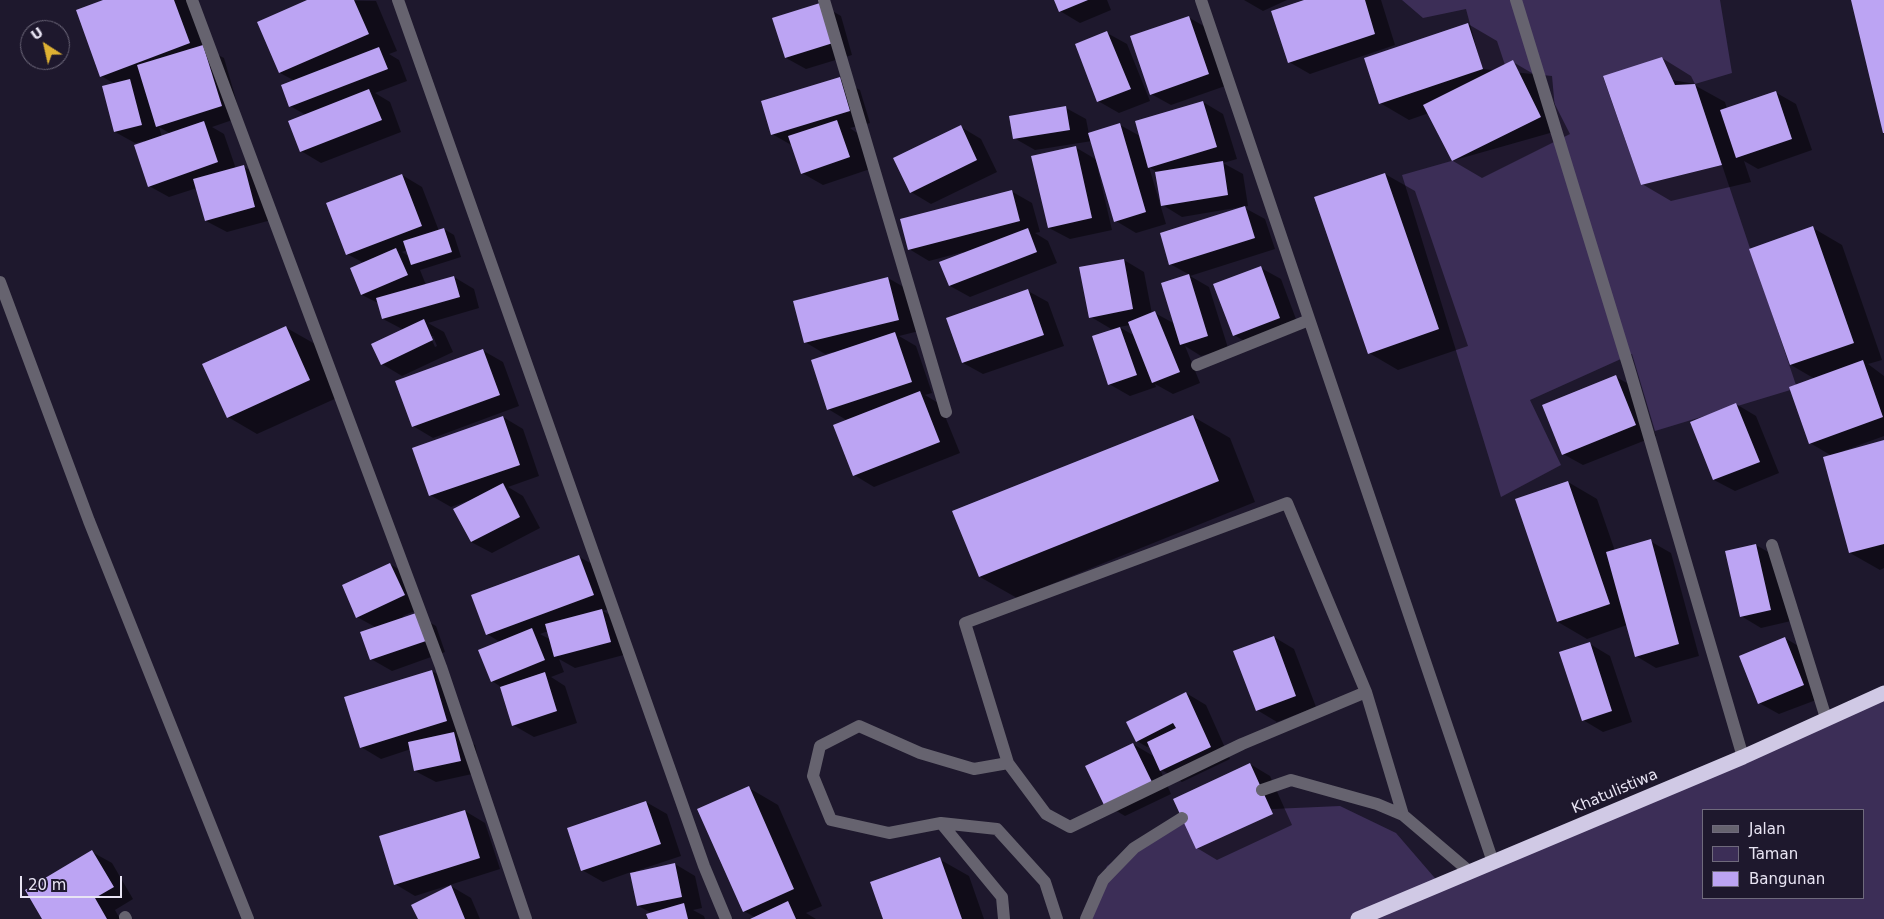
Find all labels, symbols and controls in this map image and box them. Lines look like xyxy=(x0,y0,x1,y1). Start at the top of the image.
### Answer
north arrow xyxy=(20,20,70,70)
text: U xyxy=(28,24,46,43)
street label: Khatulistiwa xyxy=(1569,766,1661,818)
legend xyxy=(1702,809,1864,899)
text: Jalan xyxy=(1749,820,1785,838)
text: Taman xyxy=(1749,845,1798,863)
scale bar xyxy=(22,866,125,898)
text: Bangunan xyxy=(1749,870,1825,888)
text: 20 m xyxy=(28,876,66,894)

